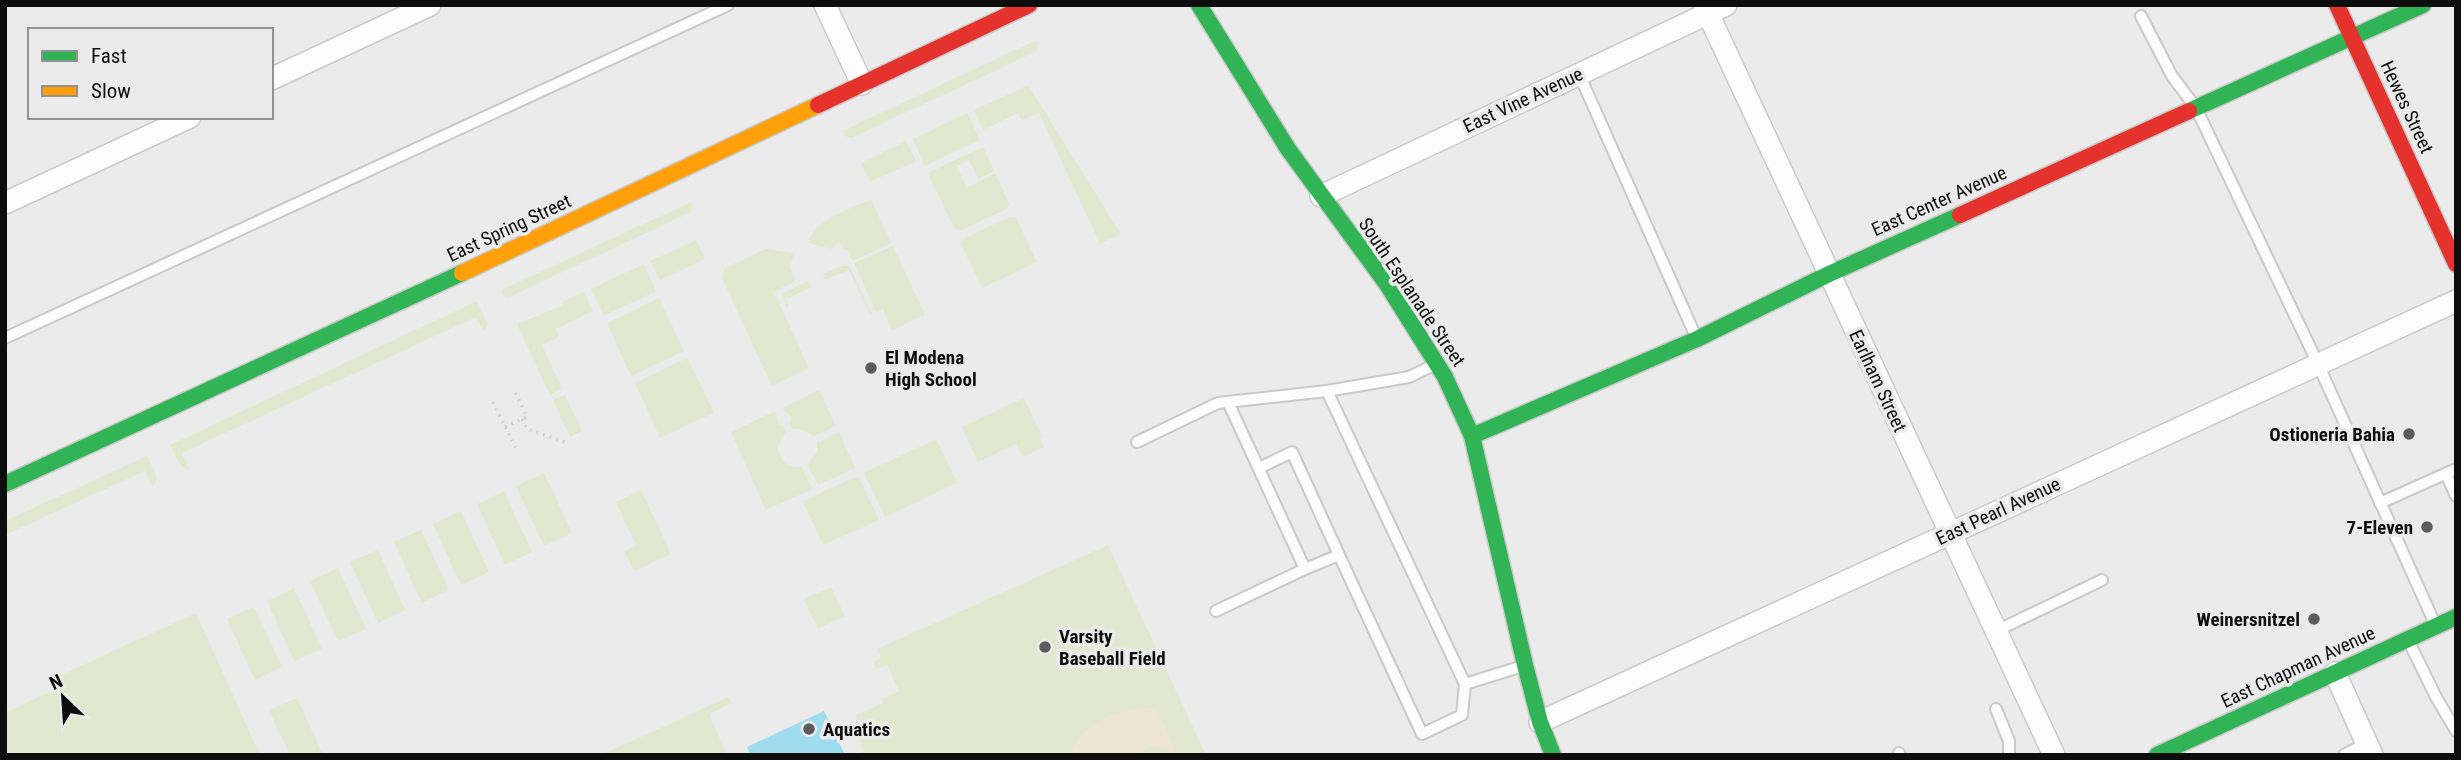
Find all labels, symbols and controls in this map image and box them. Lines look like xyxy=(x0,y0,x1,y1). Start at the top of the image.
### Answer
legend xyxy=(28,28,273,119)
text: Fast xyxy=(91,44,127,68)
street label: Hewes Street xyxy=(2376,57,2438,157)
street label: East Vine Avenue xyxy=(1460,62,1587,138)
text: Slow xyxy=(91,79,131,103)
street label: East Center Avenue xyxy=(1868,161,2010,241)
street label: East Spring Street xyxy=(443,189,575,267)
street label: South Esplanade Street xyxy=(1354,213,1470,371)
street label: Earlham Street xyxy=(1844,326,1912,436)
place label: El Modena High School xyxy=(885,346,977,391)
marker: El Modena High School xyxy=(863,360,879,376)
place label: Ostioneria Bahia xyxy=(2269,423,2395,446)
marker: Ostioneria Bahia xyxy=(2401,426,2417,442)
street label: East Pearl Avenue xyxy=(1932,472,2064,550)
place label: 7-Eleven xyxy=(2347,516,2413,539)
marker: 7-Eleven xyxy=(2419,519,2435,535)
place label: Weinersnitzel xyxy=(2197,608,2300,631)
marker: Weinersnitzel xyxy=(2306,611,2322,627)
street label: East Chapman Avenue xyxy=(2217,621,2379,713)
place label: Varsity Baseball Field xyxy=(1059,625,1166,670)
marker: Varsity Baseball Field xyxy=(1037,639,1053,655)
north arrow xyxy=(28,662,98,732)
text: N xyxy=(46,669,66,695)
place label: Aquatics xyxy=(823,718,890,741)
marker: Aquatics xyxy=(801,721,817,737)

